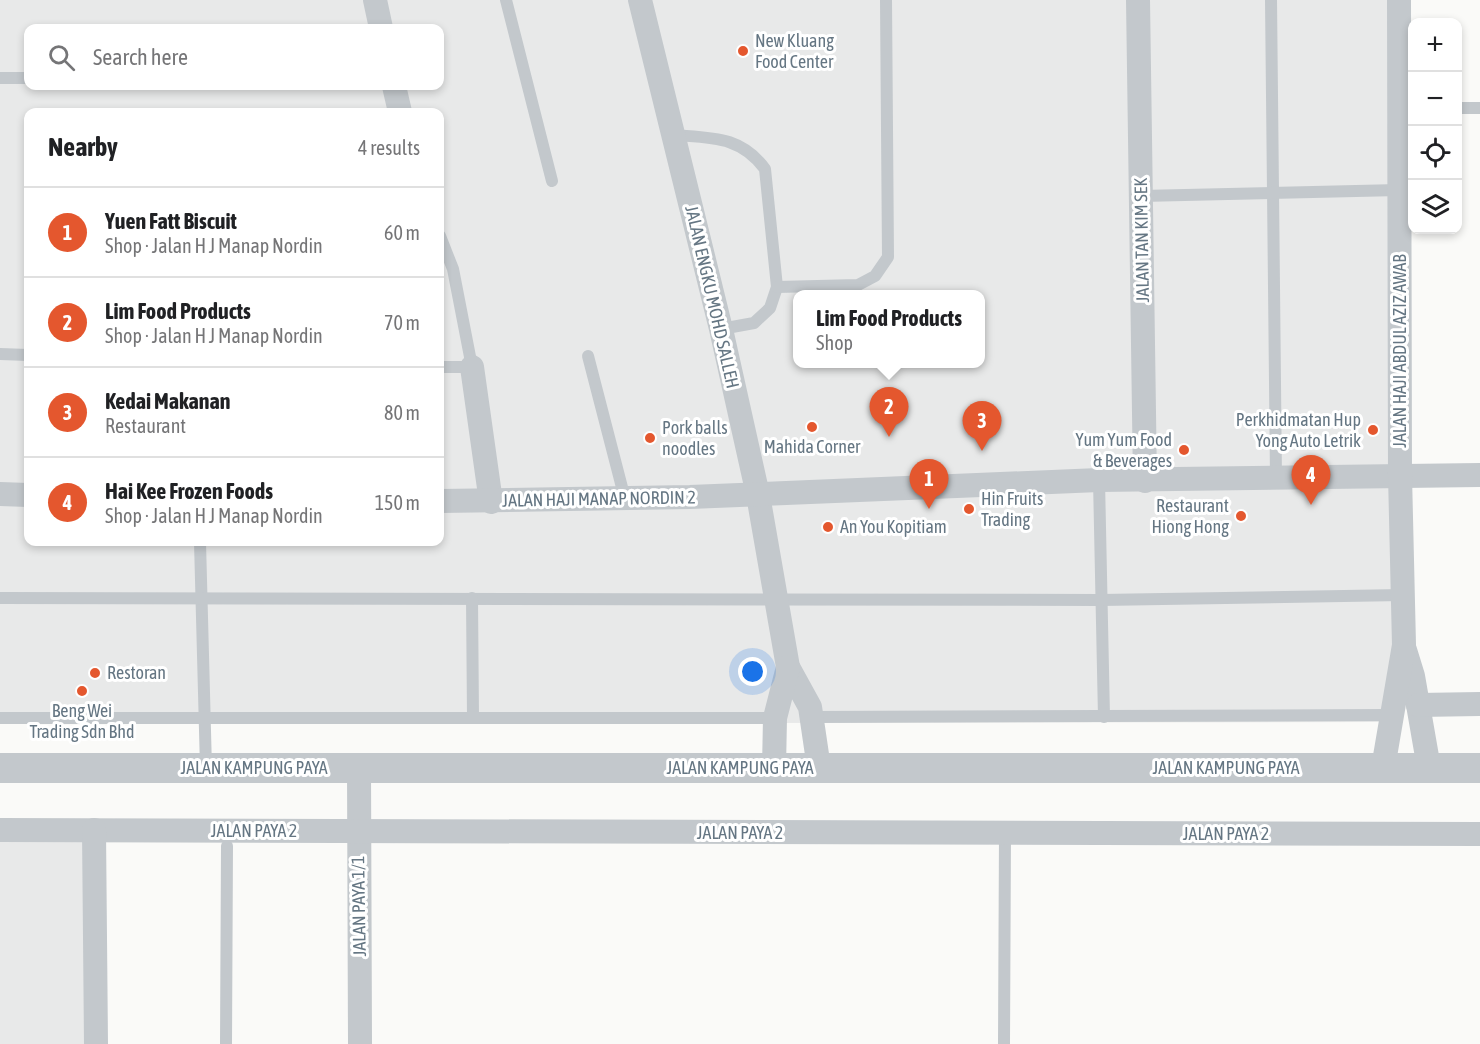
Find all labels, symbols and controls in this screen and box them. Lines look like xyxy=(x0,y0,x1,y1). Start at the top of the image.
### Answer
map controls xyxy=(1408,18,1462,234)
button: + xyxy=(1408,18,1462,72)
search box xyxy=(24,24,444,90)
place label: New Kluang Food Center xyxy=(755,30,834,72)
icon: search xyxy=(45,41,78,74)
text: Search here xyxy=(93,44,188,70)
marker: New Kluang Food Center xyxy=(736,44,750,58)
button: − xyxy=(1408,72,1462,126)
button: locate xyxy=(1408,126,1462,180)
text: Nearby xyxy=(48,132,118,162)
text: 4 results xyxy=(358,136,420,159)
street label: JALAN TAN KIM SEK xyxy=(1130,177,1153,302)
button: layers xyxy=(1408,180,1462,234)
street label: JALAN ENGKU MOHD SALLEH xyxy=(681,203,744,390)
text: Yuen Fatt Biscuit xyxy=(105,208,237,234)
text: 1 xyxy=(63,221,72,244)
text: 60 m xyxy=(384,221,420,244)
text: Shop · Jalan H J Manap Nordin xyxy=(105,234,323,257)
street label: JALAN HAJI ABDUL AZIZ AWAB xyxy=(1389,254,1410,448)
popup xyxy=(793,290,985,368)
text: Lim Food Products xyxy=(105,298,251,324)
text: Lim Food Products xyxy=(816,305,962,331)
text: 2 xyxy=(63,311,72,334)
text: 70 m xyxy=(384,311,420,334)
text: Shop · Jalan H J Manap Nordin xyxy=(105,324,323,347)
text: Shop xyxy=(816,331,853,354)
text: Kedai Makanan xyxy=(105,388,230,414)
pin: 2 xyxy=(870,388,908,437)
text: 3 xyxy=(63,401,72,424)
text: 80 m xyxy=(384,401,420,424)
pin: 3 xyxy=(962,402,1002,451)
place label: Perkhidmatan Hup Yong Auto Letrik xyxy=(1236,409,1361,451)
text: Restaurant xyxy=(105,414,186,437)
place label: Pork balls noodles xyxy=(662,417,728,459)
marker: Mahida Corner xyxy=(805,420,819,434)
marker: Perkhidmatan Hup Yong Auto Letrik xyxy=(1366,423,1380,437)
place label: Yum Yum Food & Beverages xyxy=(1075,429,1172,471)
marker: Pork balls noodles xyxy=(643,431,657,445)
place label: Mahida Corner xyxy=(764,436,861,457)
marker: Yum Yum Food & Beverages xyxy=(1177,443,1191,457)
pin: 4 xyxy=(1292,456,1330,505)
pin: 1 xyxy=(910,460,948,509)
text: Hai Kee Frozen Foods xyxy=(105,478,273,504)
street label: JALAN HAJI MANAP NORDIN 2 xyxy=(502,486,696,511)
place label: Hin Fruits Trading xyxy=(981,488,1043,530)
text: 4 xyxy=(63,491,72,514)
text: 150 m xyxy=(375,491,420,514)
place label: Restaurant Hiong Hong xyxy=(1152,495,1229,537)
marker: Hin Fruits Trading xyxy=(962,502,976,516)
text: Shop · Jalan H J Manap Nordin xyxy=(105,504,323,527)
marker: Restaurant Hiong Hong xyxy=(1234,509,1248,523)
place label: An You Kopitiam xyxy=(840,516,947,537)
marker: An You Kopitiam xyxy=(821,520,835,534)
your location xyxy=(738,657,767,686)
place label: Restoran xyxy=(107,662,166,683)
marker: Restoran xyxy=(88,666,102,680)
marker: Beng Wei Trading Sdn Bhd xyxy=(75,684,89,698)
place label: Beng Wei Trading Sdn Bhd xyxy=(30,700,134,742)
street label: JALAN KAMPUNG PAYA xyxy=(180,757,328,778)
street label: JALAN KAMPUNG PAYA xyxy=(666,757,814,778)
street label: JALAN KAMPUNG PAYA xyxy=(1152,757,1300,778)
street label: JALAN PAYA 2 xyxy=(211,820,297,841)
street label: JALAN PAYA 2 xyxy=(697,822,783,843)
street label: JALAN PAYA 2 xyxy=(1183,823,1269,844)
street label: JALAN PAYA 1/1 xyxy=(347,855,370,957)

